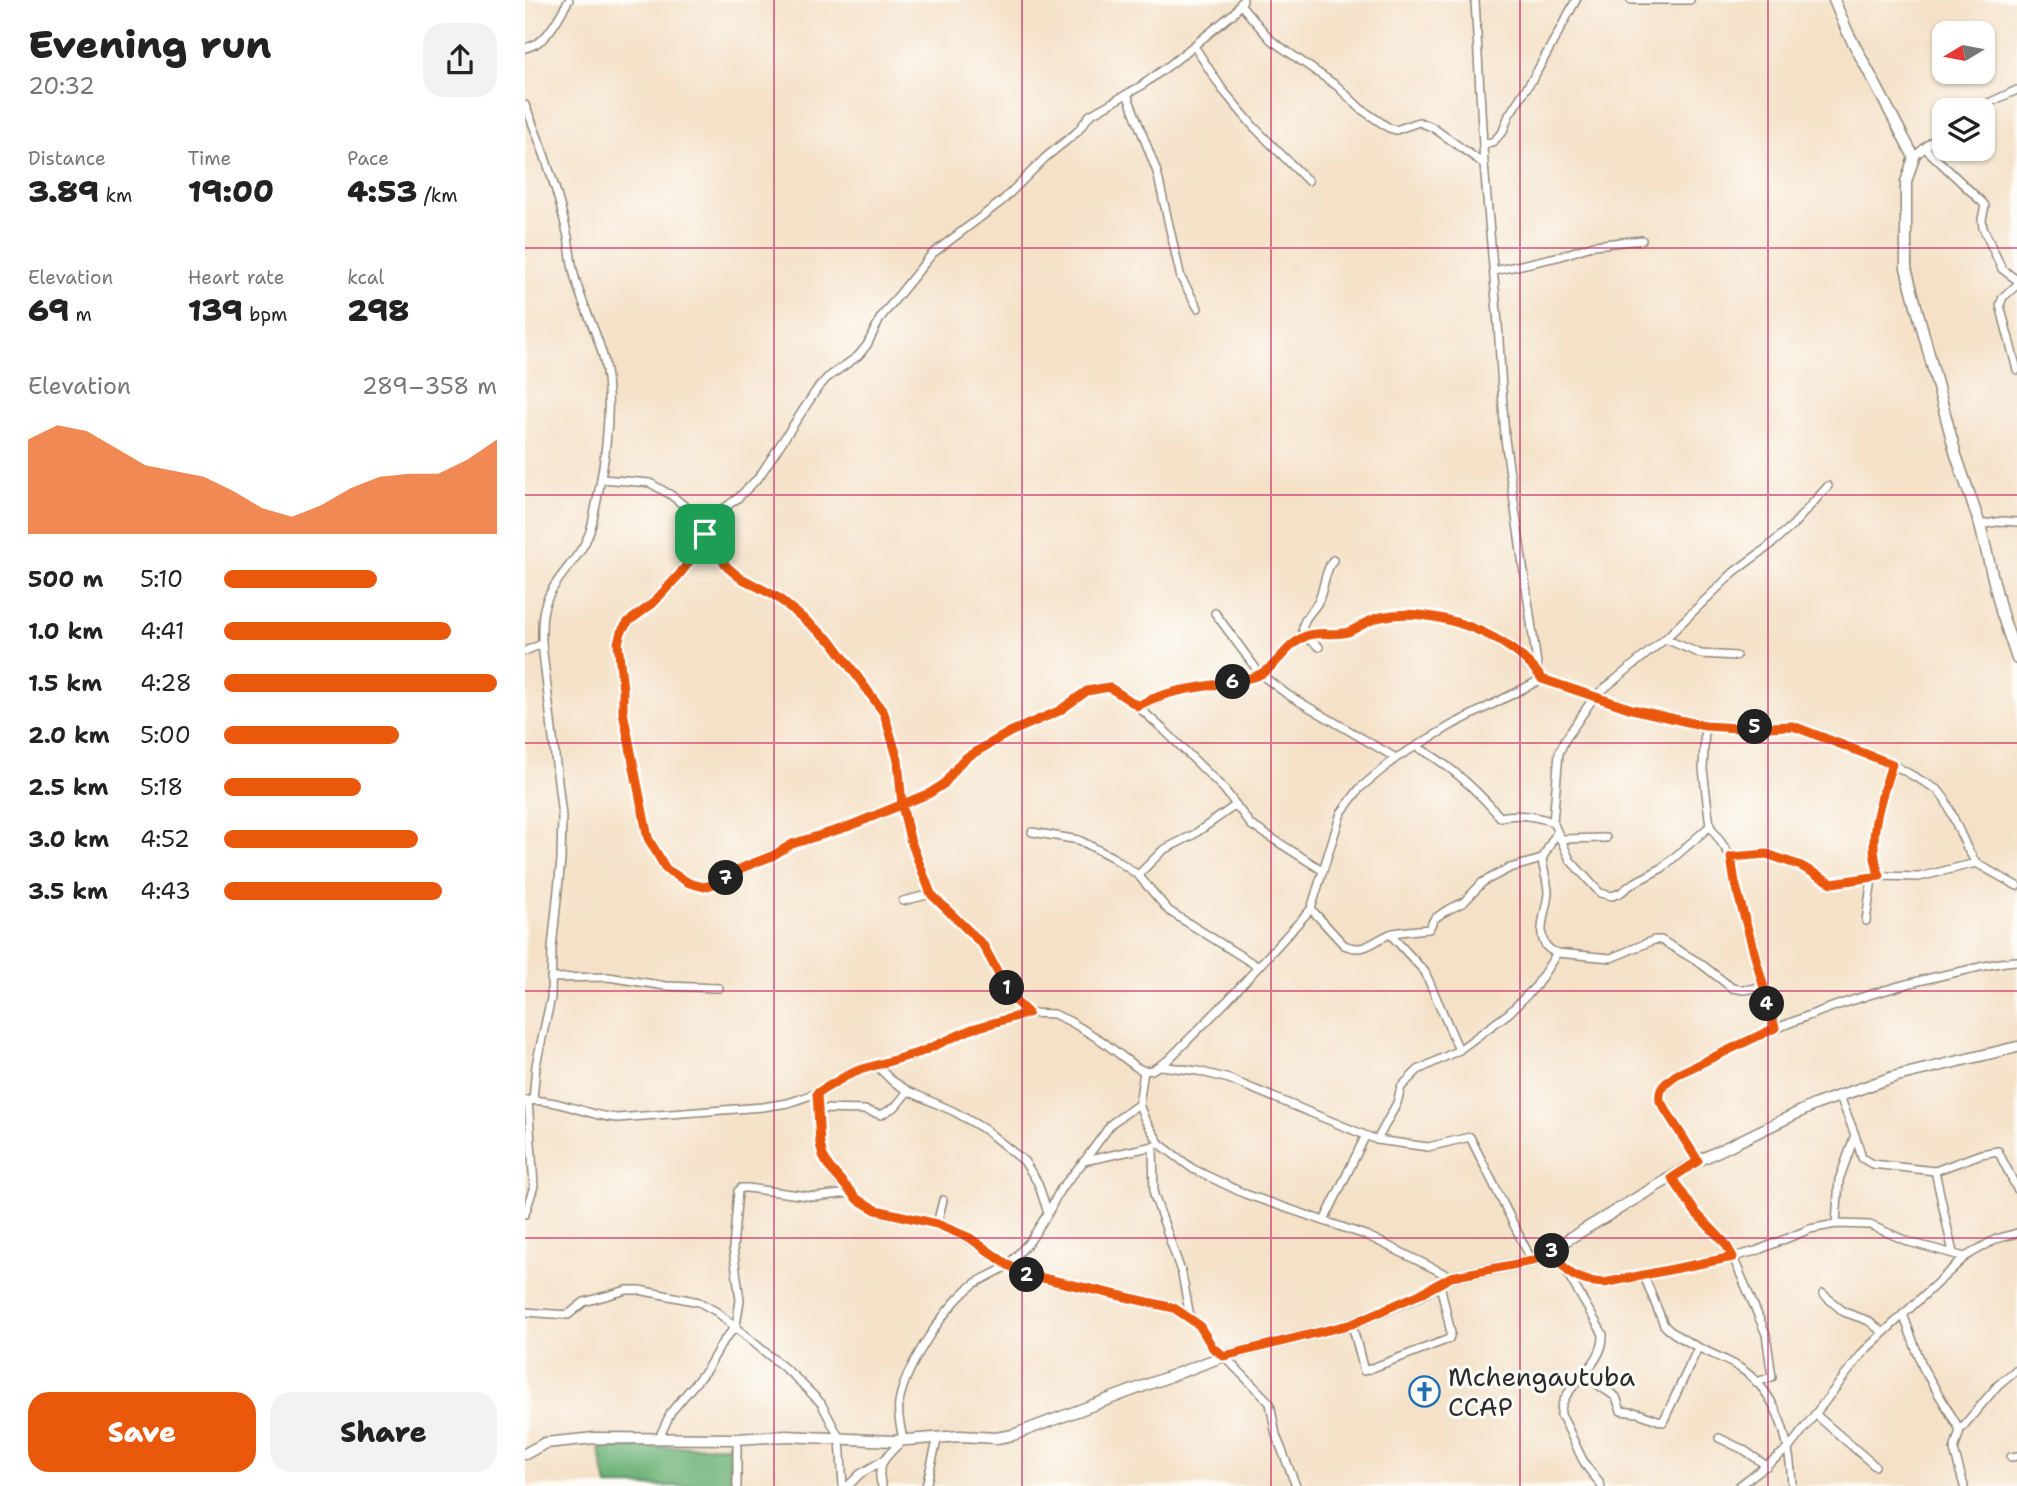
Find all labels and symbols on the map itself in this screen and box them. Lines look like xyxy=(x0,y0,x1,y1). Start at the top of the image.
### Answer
north arrow xyxy=(1932,21,1995,84)
pin xyxy=(675,504,735,564)
pin: 6 xyxy=(1215,664,1251,700)
pin: 5 xyxy=(1737,710,1773,744)
pin: 7 xyxy=(709,860,743,896)
pin: 1 xyxy=(989,970,1025,1006)
pin: 4 xyxy=(1749,986,1785,1021)
pin: 3 xyxy=(1535,1234,1569,1268)
pin: 2 xyxy=(1009,1258,1045,1292)
place label: Mchengautuba CCAP xyxy=(1448,1359,1635,1424)
church icon: Mchengautuba CCAP xyxy=(1408,1375,1442,1409)

